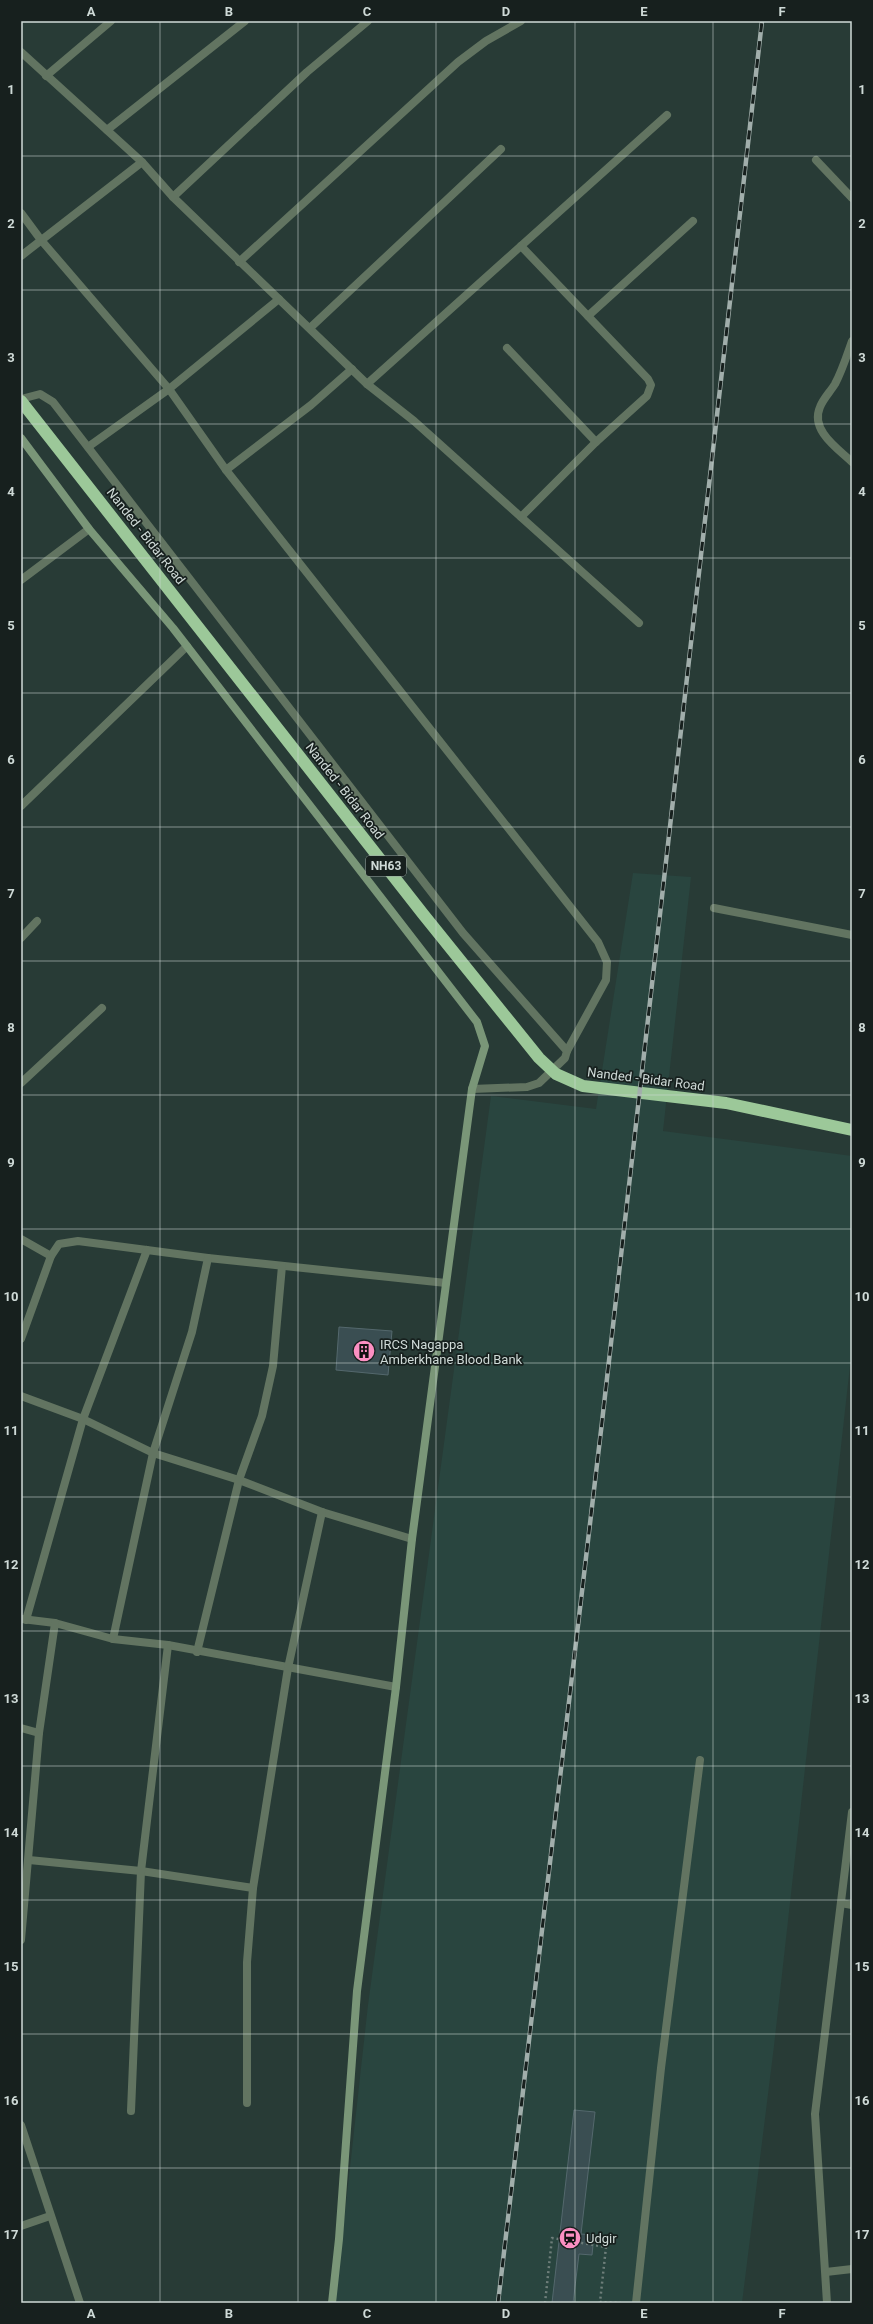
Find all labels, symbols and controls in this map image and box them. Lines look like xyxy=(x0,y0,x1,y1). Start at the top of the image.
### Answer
text: A xyxy=(87,4,96,19)
text: B xyxy=(225,4,233,19)
text: C xyxy=(363,4,372,19)
text: D xyxy=(502,4,510,19)
text: E xyxy=(640,4,648,19)
text: F xyxy=(778,4,786,19)
text: 1 xyxy=(7,82,15,97)
text: 1 xyxy=(858,82,866,97)
text: 2 xyxy=(7,216,15,231)
text: 2 xyxy=(858,216,866,231)
text: 3 xyxy=(7,350,15,365)
text: 3 xyxy=(858,350,866,365)
text: 4 xyxy=(7,484,15,499)
text: 4 xyxy=(858,484,866,499)
street label: Nanded - Bidar Road xyxy=(104,485,188,587)
text: 5 xyxy=(7,618,15,633)
text: 5 xyxy=(858,618,866,633)
street label: Nanded - Bidar Road xyxy=(303,740,387,842)
text: 6 xyxy=(7,752,15,767)
text: 6 xyxy=(858,752,866,767)
road number: NH63 xyxy=(366,856,406,876)
text: 7 xyxy=(7,886,15,901)
text: 7 xyxy=(858,886,866,901)
text: 8 xyxy=(7,1020,15,1035)
text: 8 xyxy=(858,1020,866,1035)
street label: Nanded - Bidar Road xyxy=(586,1064,706,1094)
text: 9 xyxy=(7,1155,15,1170)
text: 9 xyxy=(858,1155,866,1170)
text: 10 xyxy=(4,1289,18,1304)
text: 10 xyxy=(855,1289,869,1304)
place label: IRCS Nagappa Amberkhane Blood Bank xyxy=(380,1337,523,1367)
building icon: IRCS Nagappa Amberkhane Blood Bank xyxy=(351,1338,377,1364)
text: 11 xyxy=(4,1423,18,1438)
text: 11 xyxy=(855,1423,869,1438)
text: 12 xyxy=(4,1557,18,1572)
text: 12 xyxy=(855,1557,869,1572)
text: 13 xyxy=(4,1691,18,1706)
text: 13 xyxy=(855,1691,869,1706)
text: 14 xyxy=(4,1825,19,1840)
text: 14 xyxy=(855,1825,870,1840)
text: 15 xyxy=(4,1959,18,1974)
text: 15 xyxy=(855,1959,869,1974)
text: 16 xyxy=(4,2093,19,2108)
text: 16 xyxy=(855,2093,870,2108)
station icon: Udgir xyxy=(557,2225,583,2251)
text: 17 xyxy=(4,2227,18,2242)
text: 17 xyxy=(855,2227,869,2242)
place label: Udgir xyxy=(586,2231,617,2246)
text: A xyxy=(87,2306,96,2321)
text: B xyxy=(225,2306,233,2321)
text: C xyxy=(363,2306,372,2321)
text: D xyxy=(502,2306,510,2321)
text: E xyxy=(640,2306,648,2321)
text: F xyxy=(778,2306,786,2321)

